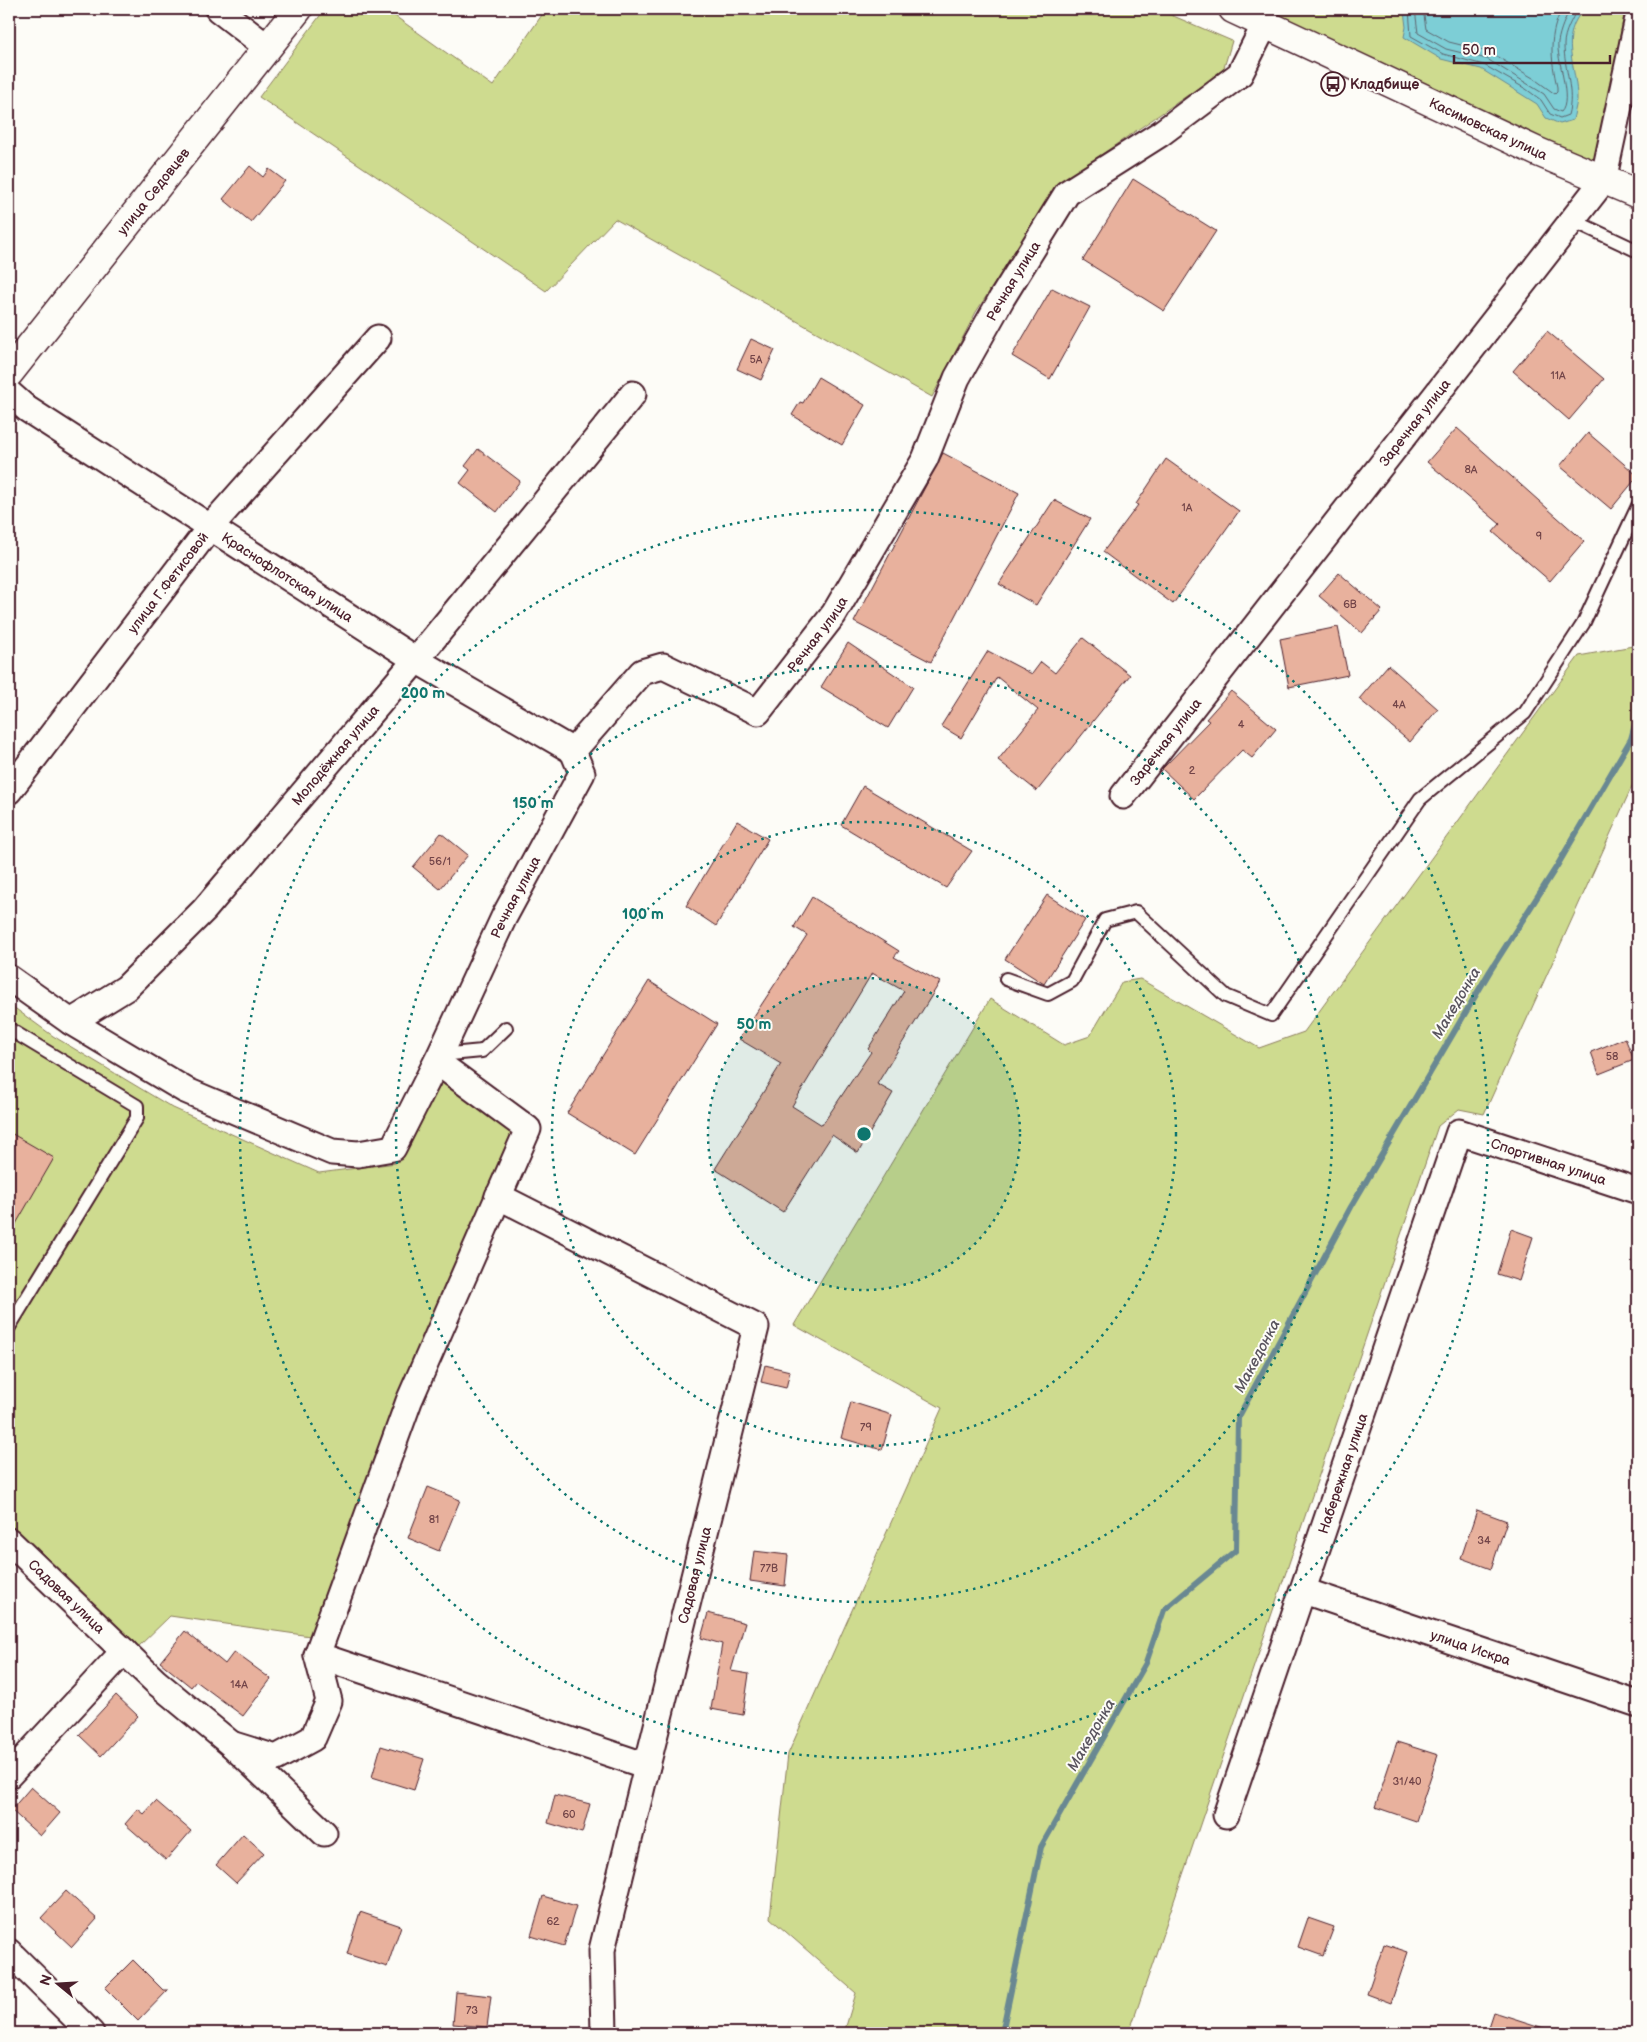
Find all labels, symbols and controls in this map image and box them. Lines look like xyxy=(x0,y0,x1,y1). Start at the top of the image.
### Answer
scale bar xyxy=(1454,32,1611,64)
text: 50 m xyxy=(1462,41,1496,60)
bus stop icon: Кладбище xyxy=(1320,71,1346,97)
place label: Кладбище xyxy=(1350,76,1419,93)
street label: Касимовская улица xyxy=(1426,94,1550,164)
street label: улица Седовцев xyxy=(114,144,194,239)
street label: Речная улица xyxy=(983,237,1045,324)
house number: 5А xyxy=(750,353,763,366)
house number: 11А xyxy=(1550,369,1566,382)
street label: Заречная улица xyxy=(1376,375,1455,470)
house number: 8А xyxy=(1464,463,1478,476)
house number: 1А xyxy=(1182,501,1193,514)
street label: улица Г.Фетисовой xyxy=(124,529,212,637)
street label: Краснофлотская улица xyxy=(218,529,357,626)
house number: 9 xyxy=(1536,530,1542,543)
street label: Речная улица xyxy=(784,593,852,676)
house number: 6В xyxy=(1343,598,1357,611)
text: 200 m xyxy=(401,684,445,703)
street label: Заречная улица xyxy=(1127,694,1206,789)
house number: 4А xyxy=(1392,698,1406,711)
street label: Молодёжная улица xyxy=(288,701,383,809)
house number: 4 xyxy=(1238,718,1245,731)
house number: 2 xyxy=(1189,764,1196,777)
text: 150 m xyxy=(512,794,554,813)
street label: Речная улица xyxy=(487,853,545,941)
house number: 56/1 xyxy=(429,855,451,868)
text: 100 m xyxy=(622,905,664,924)
water label: Македонка xyxy=(1428,964,1485,1042)
text: 50 m xyxy=(737,1015,772,1034)
house number: 58 xyxy=(1606,1050,1618,1063)
centre of rings xyxy=(855,1125,873,1143)
street label: Спортивная улица xyxy=(1488,1135,1609,1189)
water label: Македонка xyxy=(1230,1316,1285,1396)
street label: Набережная улица xyxy=(1315,1410,1372,1536)
house number: 79 xyxy=(860,1421,872,1434)
house number: 81 xyxy=(429,1513,439,1526)
street label: Садовая улица xyxy=(675,1524,715,1625)
house number: 34 xyxy=(1477,1534,1491,1547)
street label: Садовая улица xyxy=(25,1556,109,1638)
house number: 77В xyxy=(760,1562,778,1575)
street label: улица Искра xyxy=(1428,1626,1513,1670)
house number: 14А xyxy=(230,1678,248,1691)
water label: Македонка xyxy=(1063,1696,1120,1775)
house number: 31/40 xyxy=(1392,1775,1422,1788)
house number: 60 xyxy=(562,1808,576,1821)
house number: 62 xyxy=(546,1915,560,1928)
north arrow xyxy=(32,1960,82,2010)
text: N xyxy=(36,1973,56,1988)
house number: 73 xyxy=(466,2004,478,2017)

